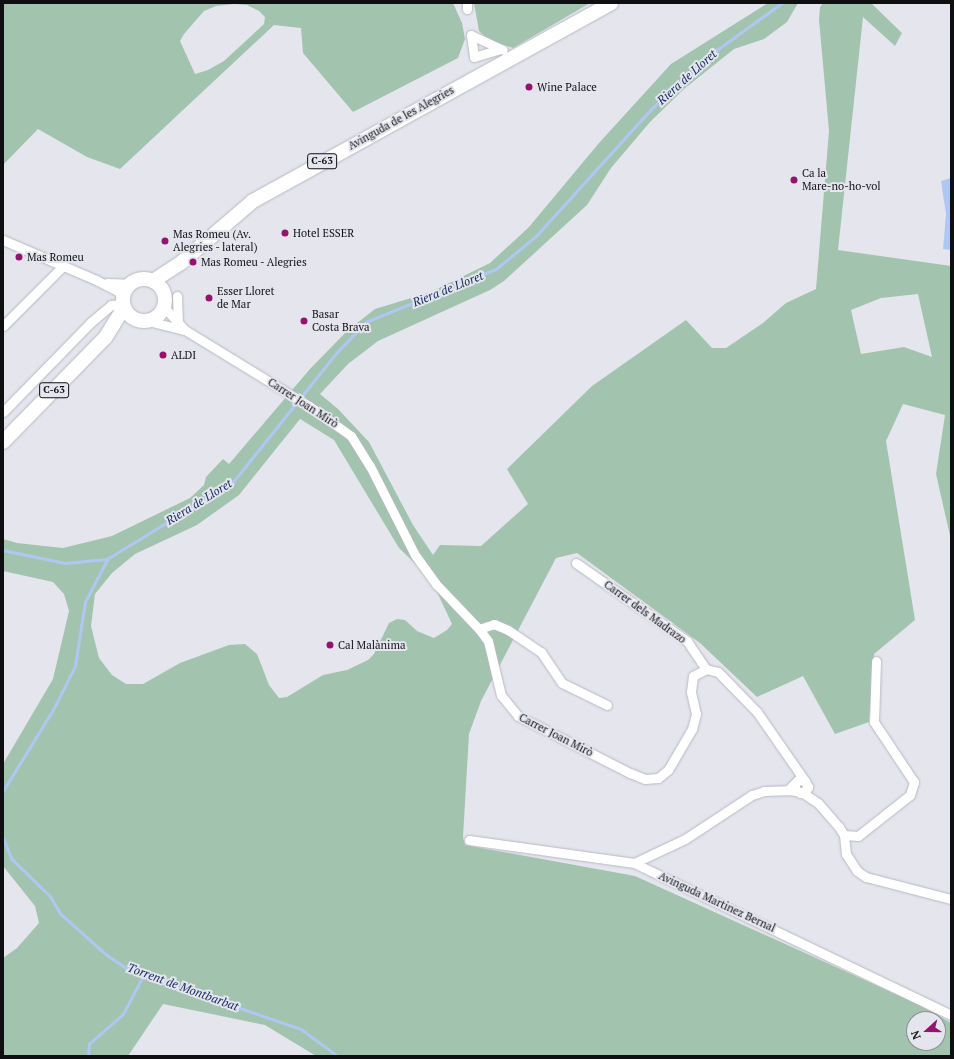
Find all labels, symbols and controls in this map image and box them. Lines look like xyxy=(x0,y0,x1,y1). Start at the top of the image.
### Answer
water label: Riera de Lloret xyxy=(654,47,720,107)
place label: Wine Palace xyxy=(537,80,597,94)
marker: Wine Palace xyxy=(524,82,534,92)
street label: Avinguda de les Alegries xyxy=(346,83,456,153)
road number: C-63 xyxy=(307,153,337,169)
place label: Ca la Mare-no-ho-vol xyxy=(802,167,881,193)
marker: Ca la Mare-no-ho-vol xyxy=(789,175,799,185)
place label: Hotel ESSER xyxy=(293,226,354,240)
place label: Mas Romeu (Av. Alegries - lateral) xyxy=(173,228,258,254)
marker: Hotel ESSER xyxy=(280,228,290,238)
marker: Mas Romeu (Av. Alegries - lateral) xyxy=(160,236,170,246)
place label: Mas Romeu xyxy=(27,250,84,264)
marker: Mas Romeu xyxy=(14,252,24,262)
place label: Mas Romeu - Alegries xyxy=(201,255,308,269)
marker: Mas Romeu - Alegries xyxy=(188,257,198,267)
water label: Riera de Lloret xyxy=(411,268,485,310)
place label: Esser Lloret de Mar xyxy=(217,285,275,311)
marker: Esser Lloret de Mar xyxy=(204,293,214,303)
place label: Basar Costa Brava xyxy=(312,308,370,334)
marker: Basar Costa Brava xyxy=(299,316,309,326)
place label: ALDI xyxy=(171,348,196,362)
marker: ALDI xyxy=(158,350,168,360)
street label: Carrer Joan Mirò xyxy=(265,375,341,431)
road number: C-63 xyxy=(39,382,69,398)
water label: Riera de Lloret xyxy=(163,476,235,528)
street label: Carrer dels Madrazo xyxy=(601,578,689,646)
place label: Cal Malànima xyxy=(338,638,405,652)
marker: Cal Malànima xyxy=(325,640,335,650)
street label: Carrer Joan Mirò xyxy=(517,711,595,759)
street label: Avinguda Martinez Bernal xyxy=(657,869,777,935)
water label: Torrent de Montbarbat xyxy=(125,960,241,1014)
north arrow xyxy=(906,1011,946,1051)
text: N xyxy=(908,1029,924,1041)

